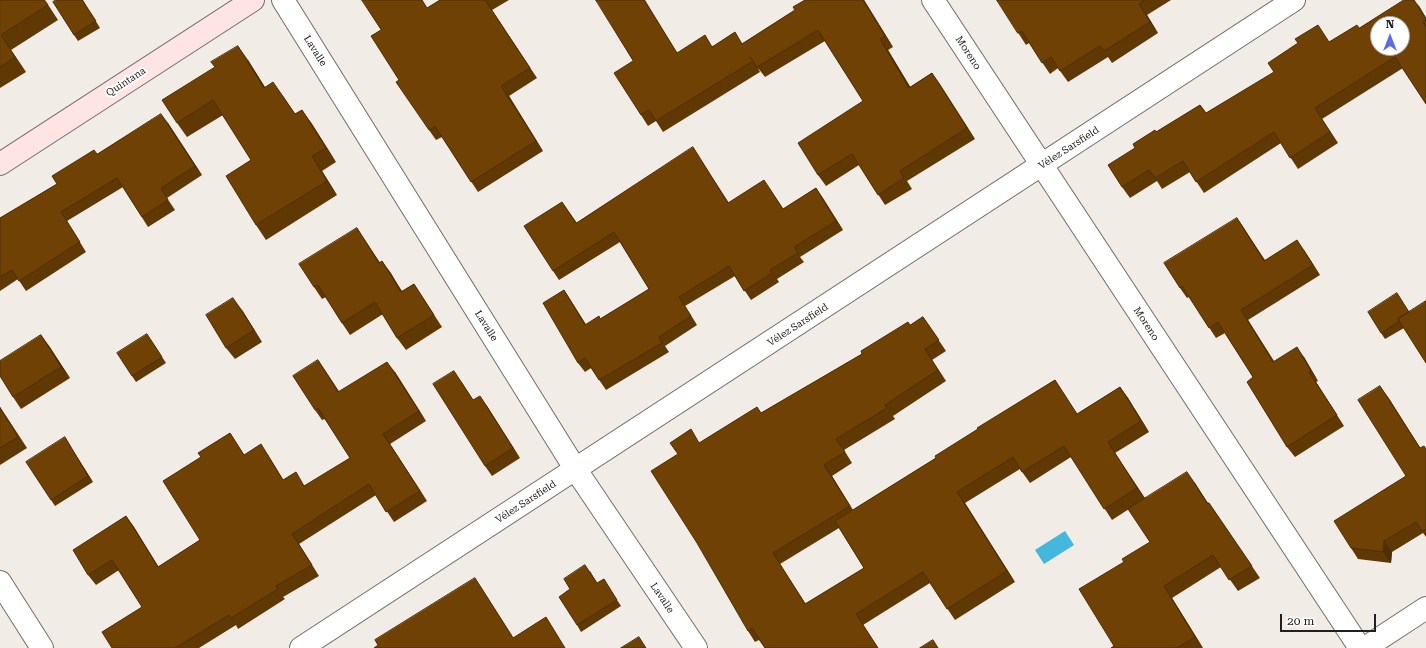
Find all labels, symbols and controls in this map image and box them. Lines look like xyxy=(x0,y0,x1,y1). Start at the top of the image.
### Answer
north arrow xyxy=(1370,16,1410,56)
text: N xyxy=(1386,18,1394,31)
street label: Lavalle xyxy=(301,33,329,69)
street label: Moreno xyxy=(953,34,983,72)
street label: Quintana xyxy=(104,65,148,99)
street label: Vélez Sarsfield xyxy=(1037,124,1101,172)
street label: Vélez Sarsfield xyxy=(766,301,830,349)
street label: Moreno xyxy=(1131,305,1161,343)
street label: Lavalle xyxy=(472,308,500,344)
street label: Vélez Sarsfield xyxy=(494,478,558,526)
street label: Lavalle xyxy=(647,580,677,616)
scale bar xyxy=(1282,606,1378,632)
text: 20 m xyxy=(1287,614,1314,628)

